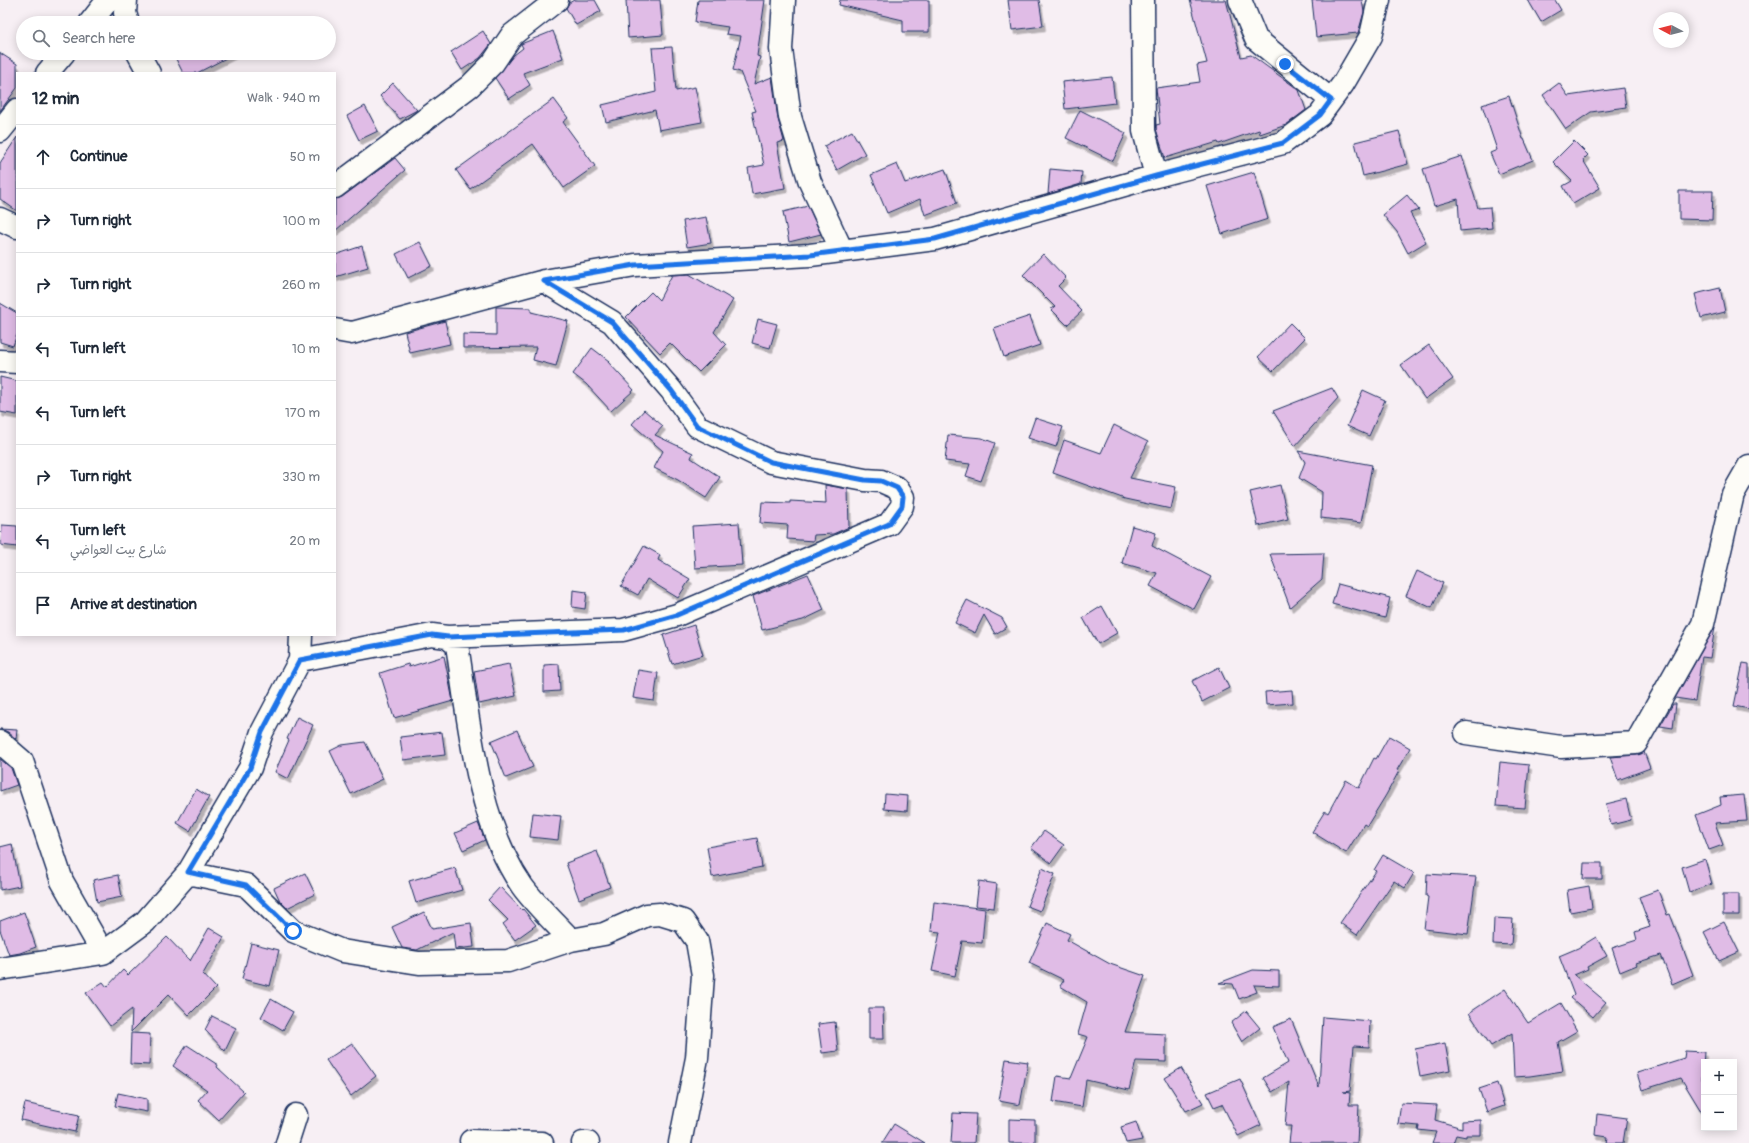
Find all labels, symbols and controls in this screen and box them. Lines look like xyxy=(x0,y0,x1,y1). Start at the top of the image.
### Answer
north arrow xyxy=(1653,12,1689,48)
search box xyxy=(16,16,336,60)
icon: search xyxy=(30,27,52,49)
text: Search here xyxy=(62,29,135,48)
route end xyxy=(1276,55,1294,73)
text: 12 min xyxy=(32,88,79,109)
text: Walk · 940 m xyxy=(247,90,320,106)
icon: ahead xyxy=(32,146,54,168)
text: Continue xyxy=(70,147,128,166)
text: 50 m xyxy=(290,149,320,165)
icon: right xyxy=(32,210,54,232)
text: Turn right xyxy=(70,211,131,230)
text: 100 m xyxy=(283,213,320,229)
icon: right xyxy=(32,274,54,296)
text: Turn right xyxy=(70,275,131,294)
text: 260 m xyxy=(282,277,320,293)
icon: left xyxy=(32,338,54,360)
text: Turn left xyxy=(70,339,126,358)
text: 10 m xyxy=(292,341,320,357)
icon: left xyxy=(32,402,54,424)
text: Turn left xyxy=(70,403,126,422)
text: 170 m xyxy=(285,405,320,421)
icon: right xyxy=(32,466,54,488)
text: Turn right xyxy=(70,467,131,486)
text: 330 m xyxy=(282,469,320,485)
text: Turn left xyxy=(70,521,126,540)
icon: left xyxy=(32,530,54,552)
text: 20 m xyxy=(289,533,320,549)
text: شارع بيت العواضي xyxy=(70,542,167,558)
icon: arrive xyxy=(32,594,54,616)
text: Arrive at destination xyxy=(70,595,197,614)
route start xyxy=(284,922,302,940)
map controls xyxy=(1701,1059,1737,1131)
button: + xyxy=(1701,1059,1737,1095)
button: − xyxy=(1701,1095,1737,1131)

